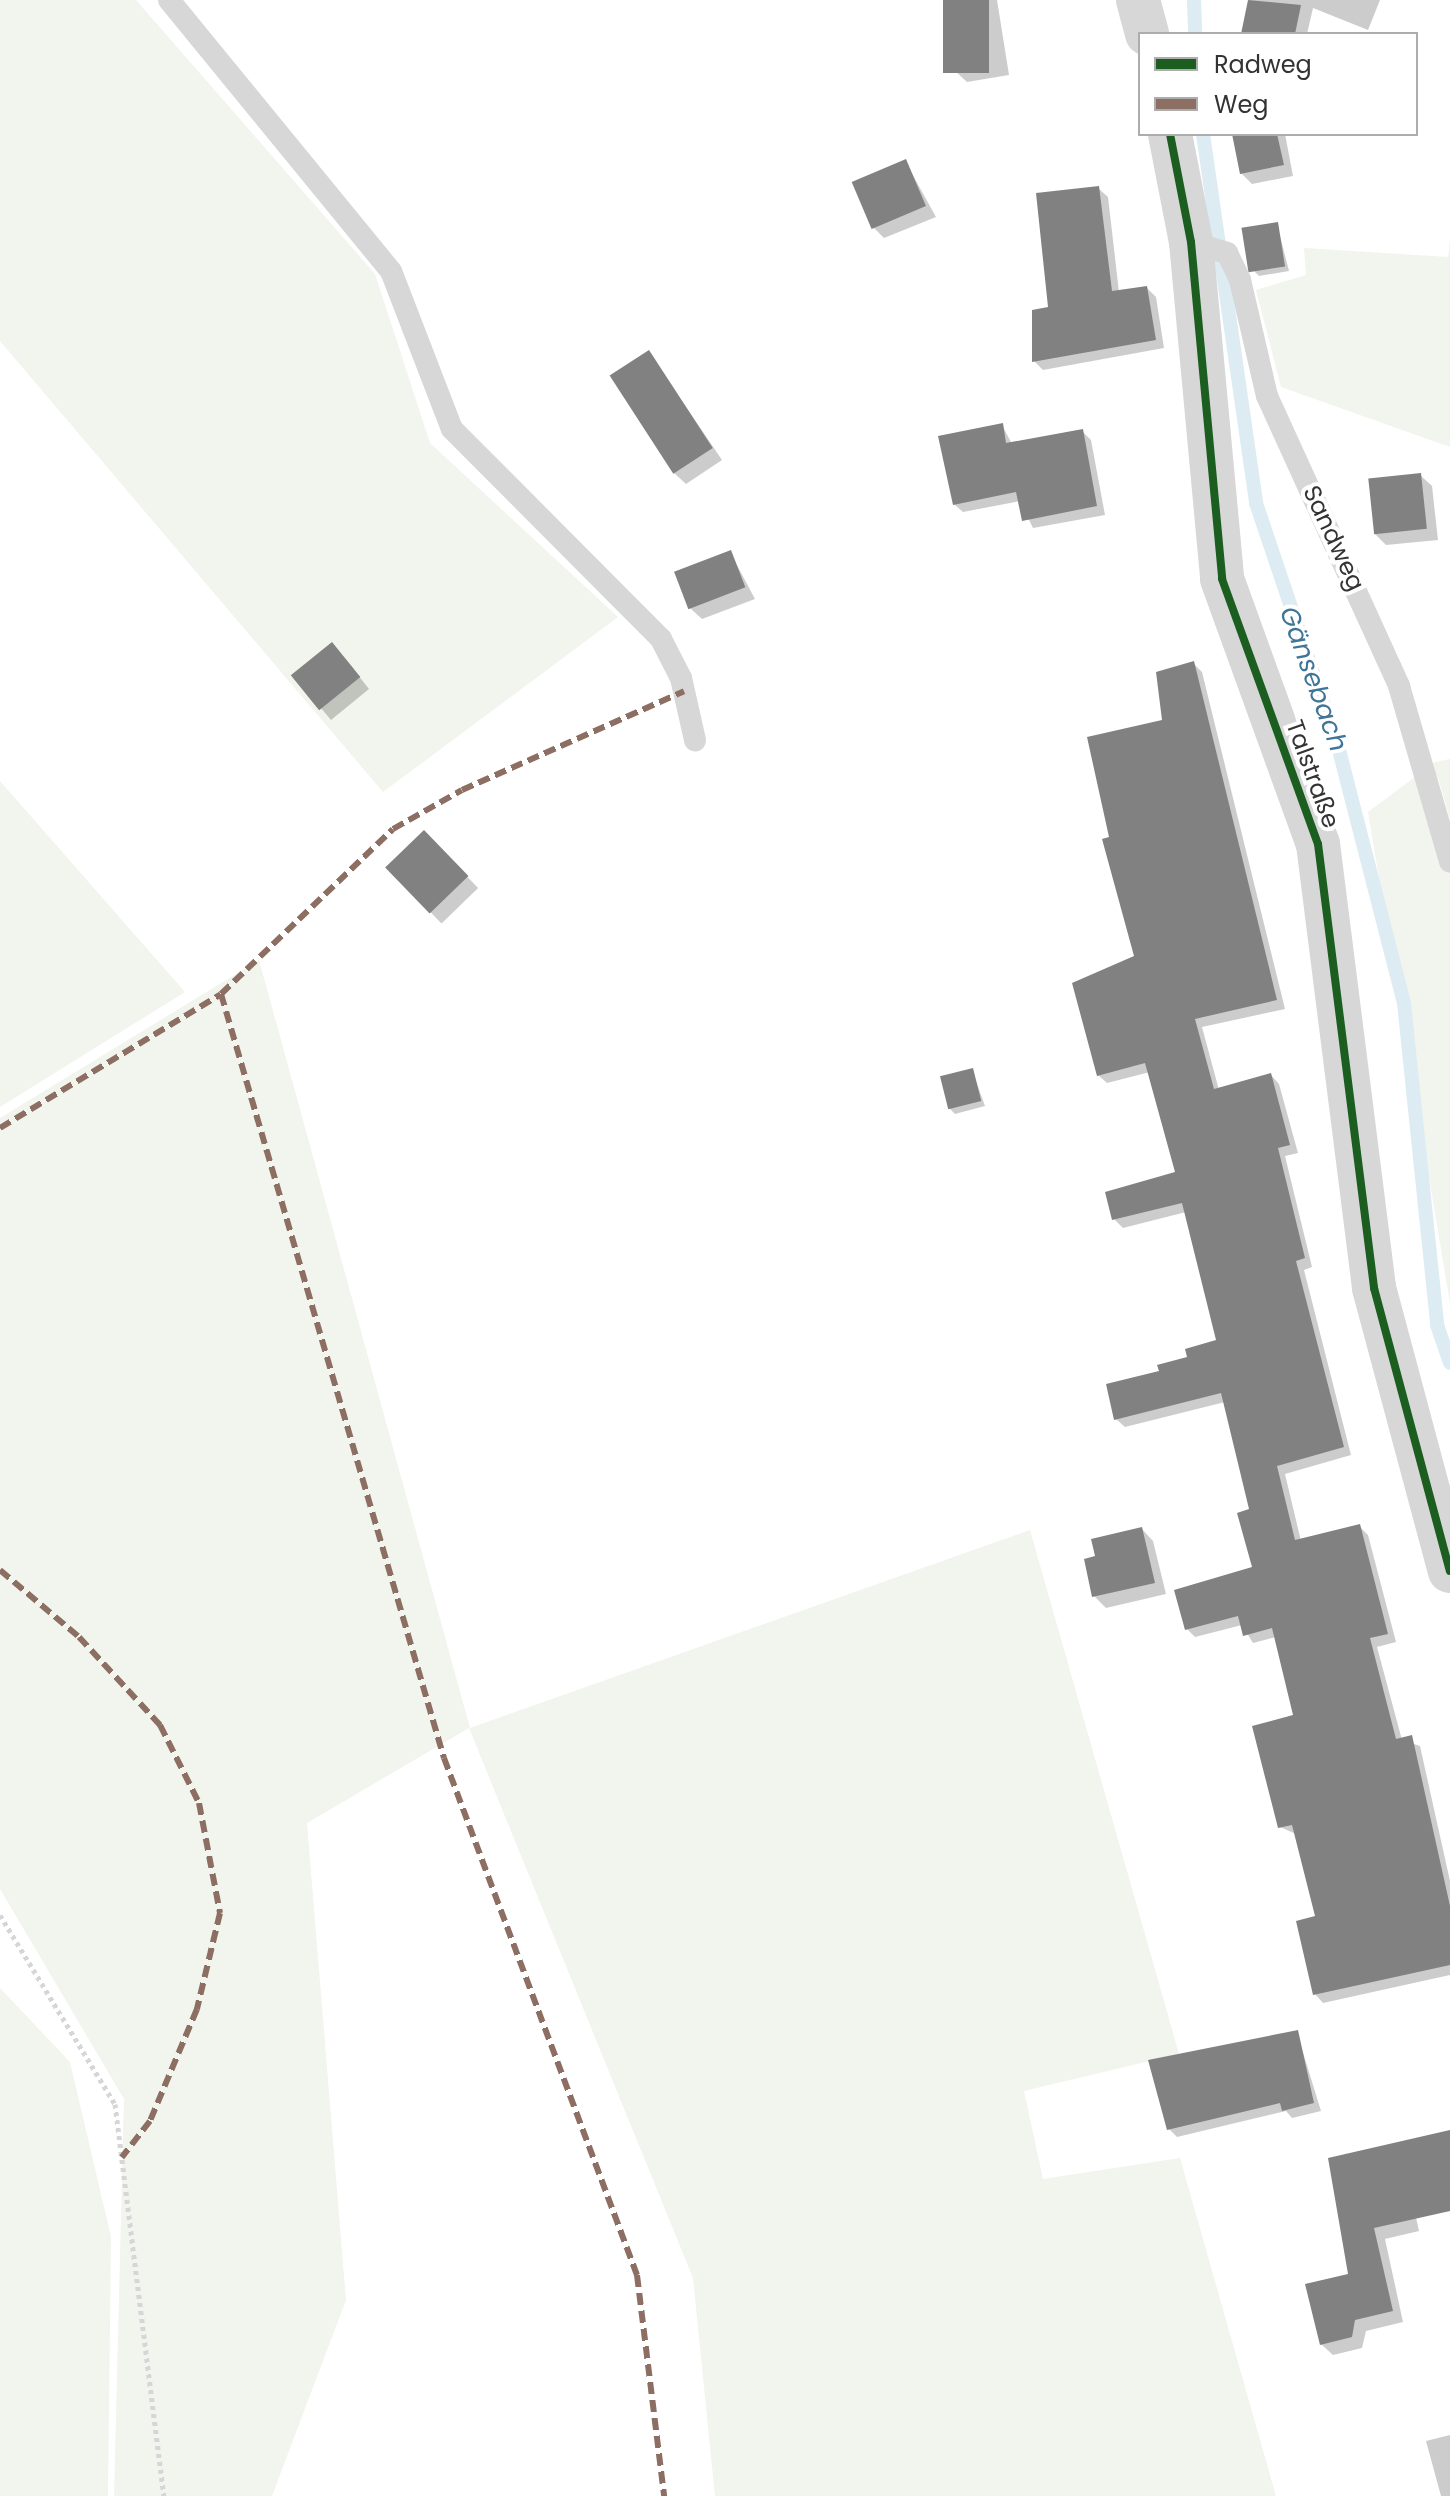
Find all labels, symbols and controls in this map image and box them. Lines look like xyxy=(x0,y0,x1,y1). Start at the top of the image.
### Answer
legend xyxy=(1138,32,1418,136)
text: Radweg xyxy=(1214,48,1312,81)
text: Weg xyxy=(1214,88,1269,121)
street label: Sandweg xyxy=(1297,481,1371,595)
water label: Gänsebach xyxy=(1272,602,1354,756)
street label: Talstraße xyxy=(1280,716,1346,832)

